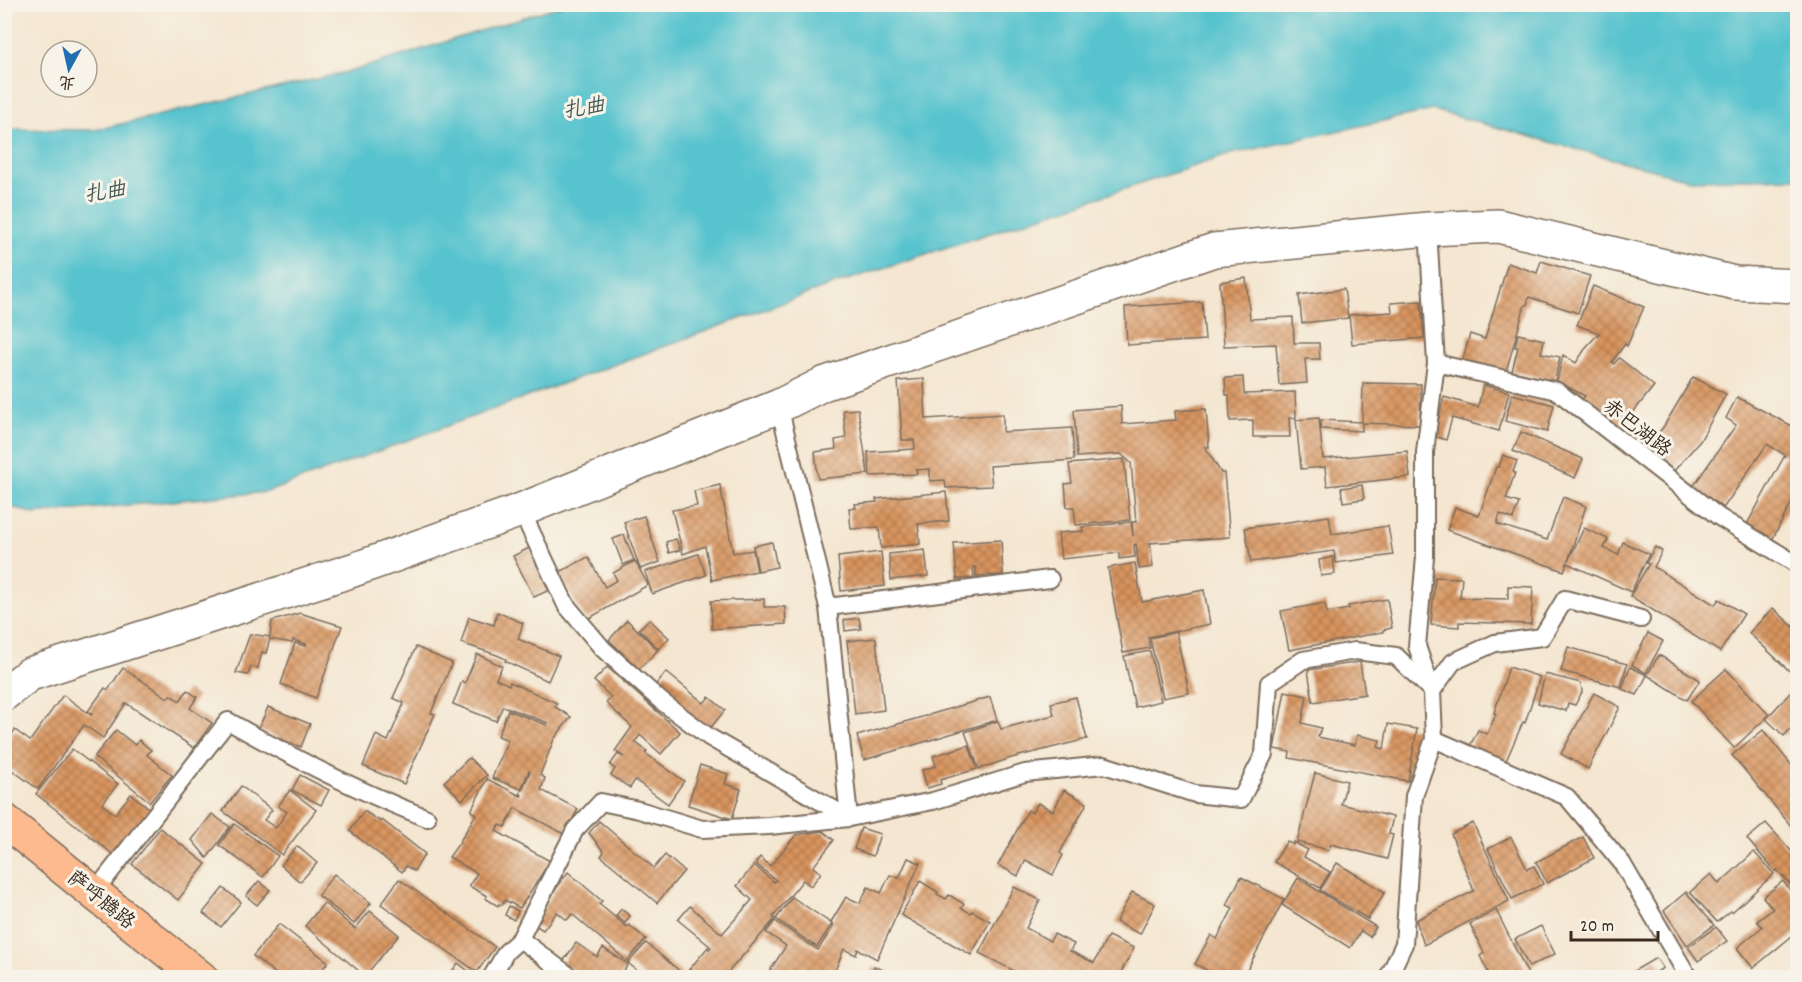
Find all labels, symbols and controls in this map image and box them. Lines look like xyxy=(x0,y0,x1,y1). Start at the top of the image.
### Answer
north arrow xyxy=(39,39,99,99)
text: 北 xyxy=(58,69,77,94)
water label: 扎曲 xyxy=(561,91,609,128)
water label: 扎曲 xyxy=(82,175,130,212)
street label: 赤巴湖路 xyxy=(1596,394,1677,466)
street label: 萨呼腾路 xyxy=(60,865,141,938)
scale bar xyxy=(1571,904,1658,942)
text: 20 m xyxy=(1580,915,1614,940)

